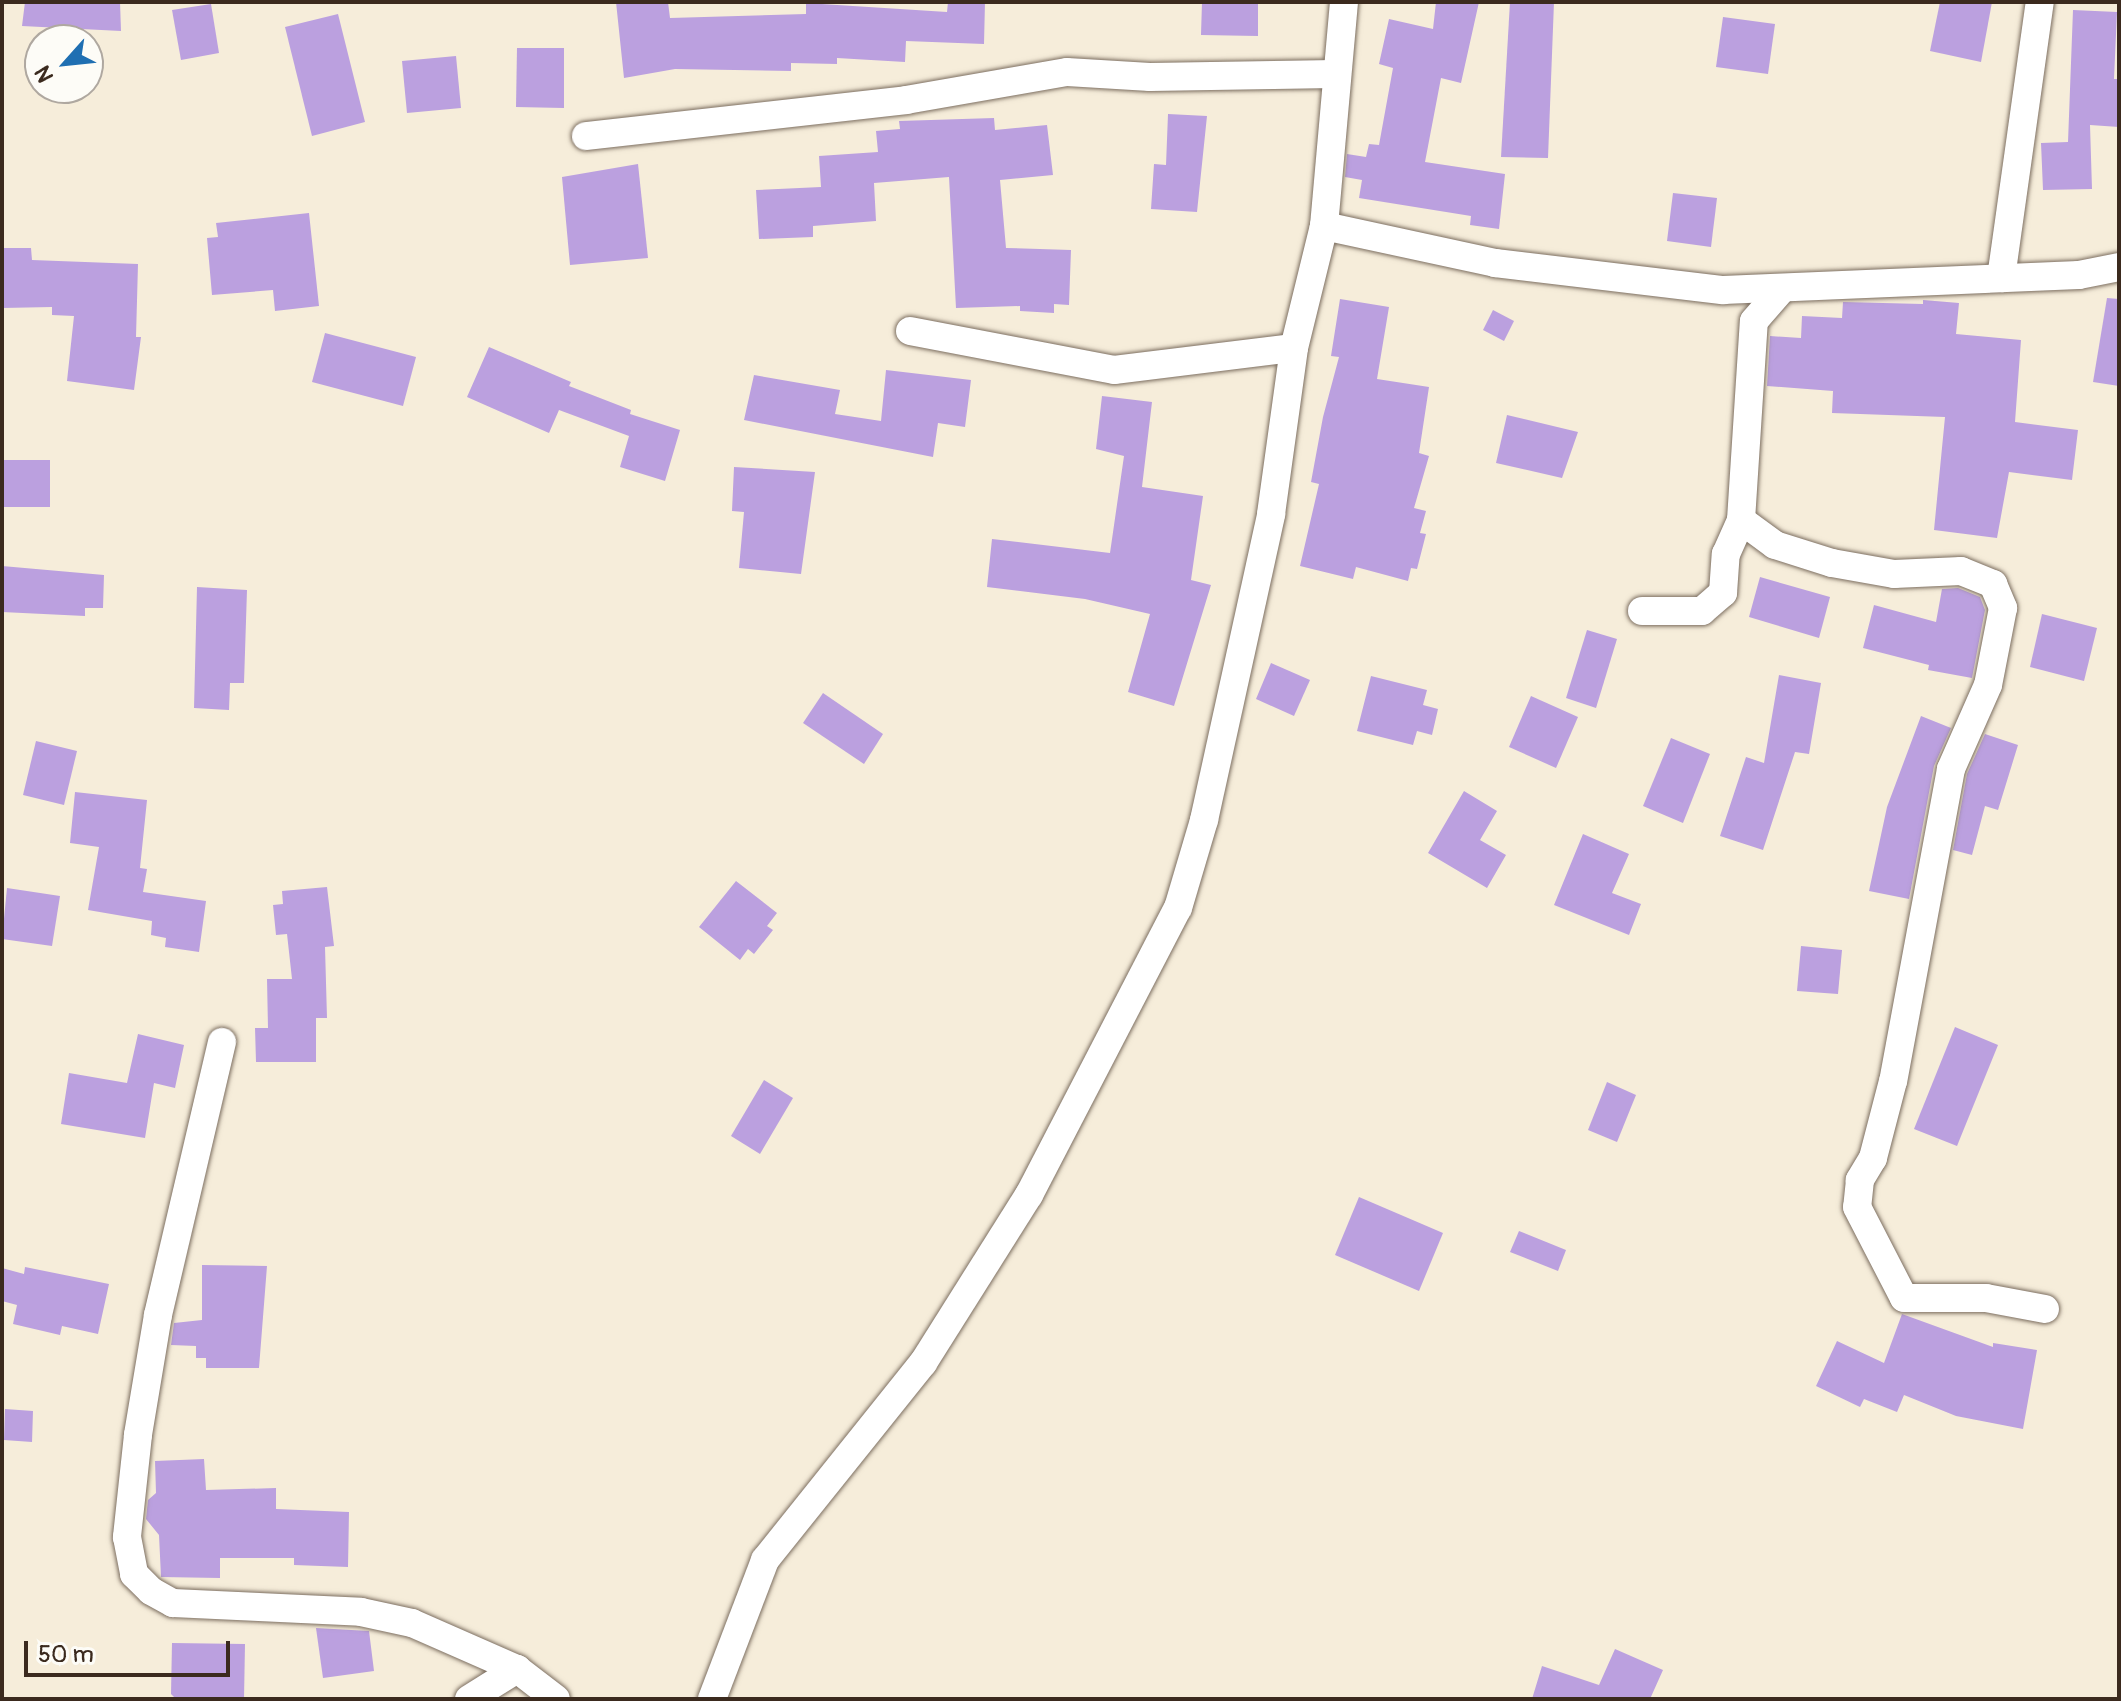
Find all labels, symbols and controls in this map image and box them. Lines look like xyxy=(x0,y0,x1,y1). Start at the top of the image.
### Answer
north arrow xyxy=(24,24,104,104)
text: N xyxy=(29,61,60,87)
scale bar xyxy=(28,1625,234,1675)
text: 50 m xyxy=(38,1640,94,1669)

